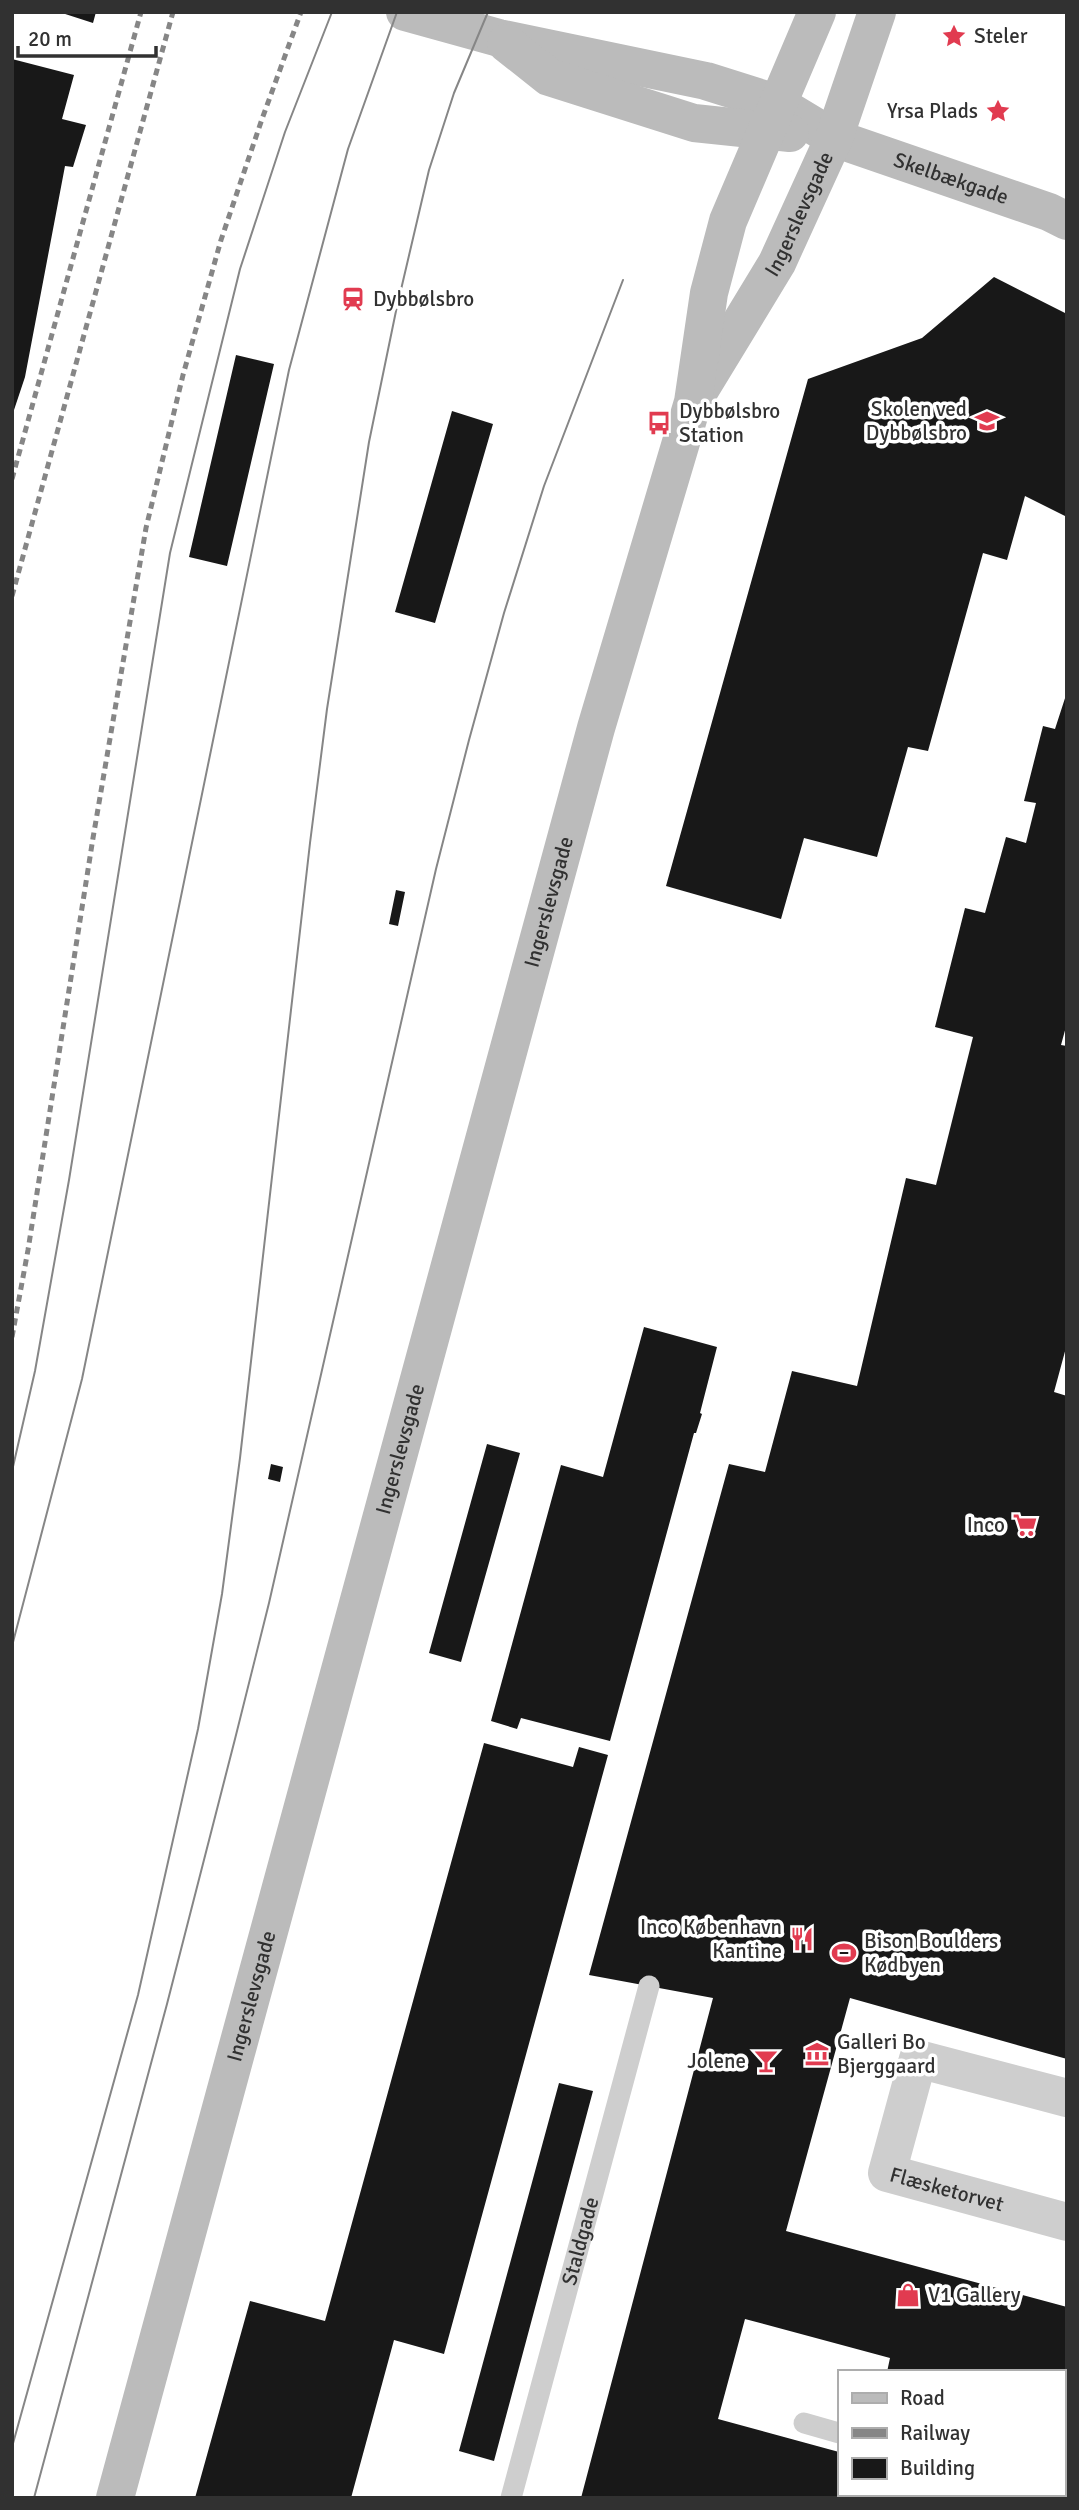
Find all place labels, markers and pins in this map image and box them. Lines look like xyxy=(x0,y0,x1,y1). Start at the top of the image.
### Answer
place icon: Steler xyxy=(940,22,968,50)
place label: Steler xyxy=(974,23,1028,49)
place icon: Yrsa Plads xyxy=(984,97,1012,125)
place label: Yrsa Plads xyxy=(887,98,978,124)
station icon: Dybbølsbro xyxy=(339,285,367,313)
place label: Dybbølsbro xyxy=(373,286,474,312)
place label: Skolen ved Dybbølsbro xyxy=(866,396,967,446)
place label: Dybbølsbro Station xyxy=(679,398,780,448)
school or university icon: Skolen ved Dybbølsbro xyxy=(973,407,1001,435)
bus stop icon: Dybbølsbro Station xyxy=(645,409,673,437)
supermarket icon: Inco xyxy=(1011,1511,1039,1539)
place label: Inco xyxy=(967,1512,1005,1538)
place label: Inco København Kantine xyxy=(640,1914,782,1964)
restaurant icon: Inco København Kantine xyxy=(788,1925,816,1953)
place label: Bison Boulders Kødbyen xyxy=(864,1928,998,1978)
sports icon: Bison Boulders Kødbyen xyxy=(830,1939,858,1967)
place label: Galleri Bo Bjerggaard xyxy=(837,2029,936,2079)
museum icon: Galleri Bo Bjerggaard xyxy=(803,2040,831,2068)
bar icon: Jolene xyxy=(752,2047,780,2075)
place label: Jolene xyxy=(687,2048,746,2074)
shop icon: V1 Gallery xyxy=(894,2281,922,2309)
place label: V1 Gallery xyxy=(928,2282,1021,2308)

